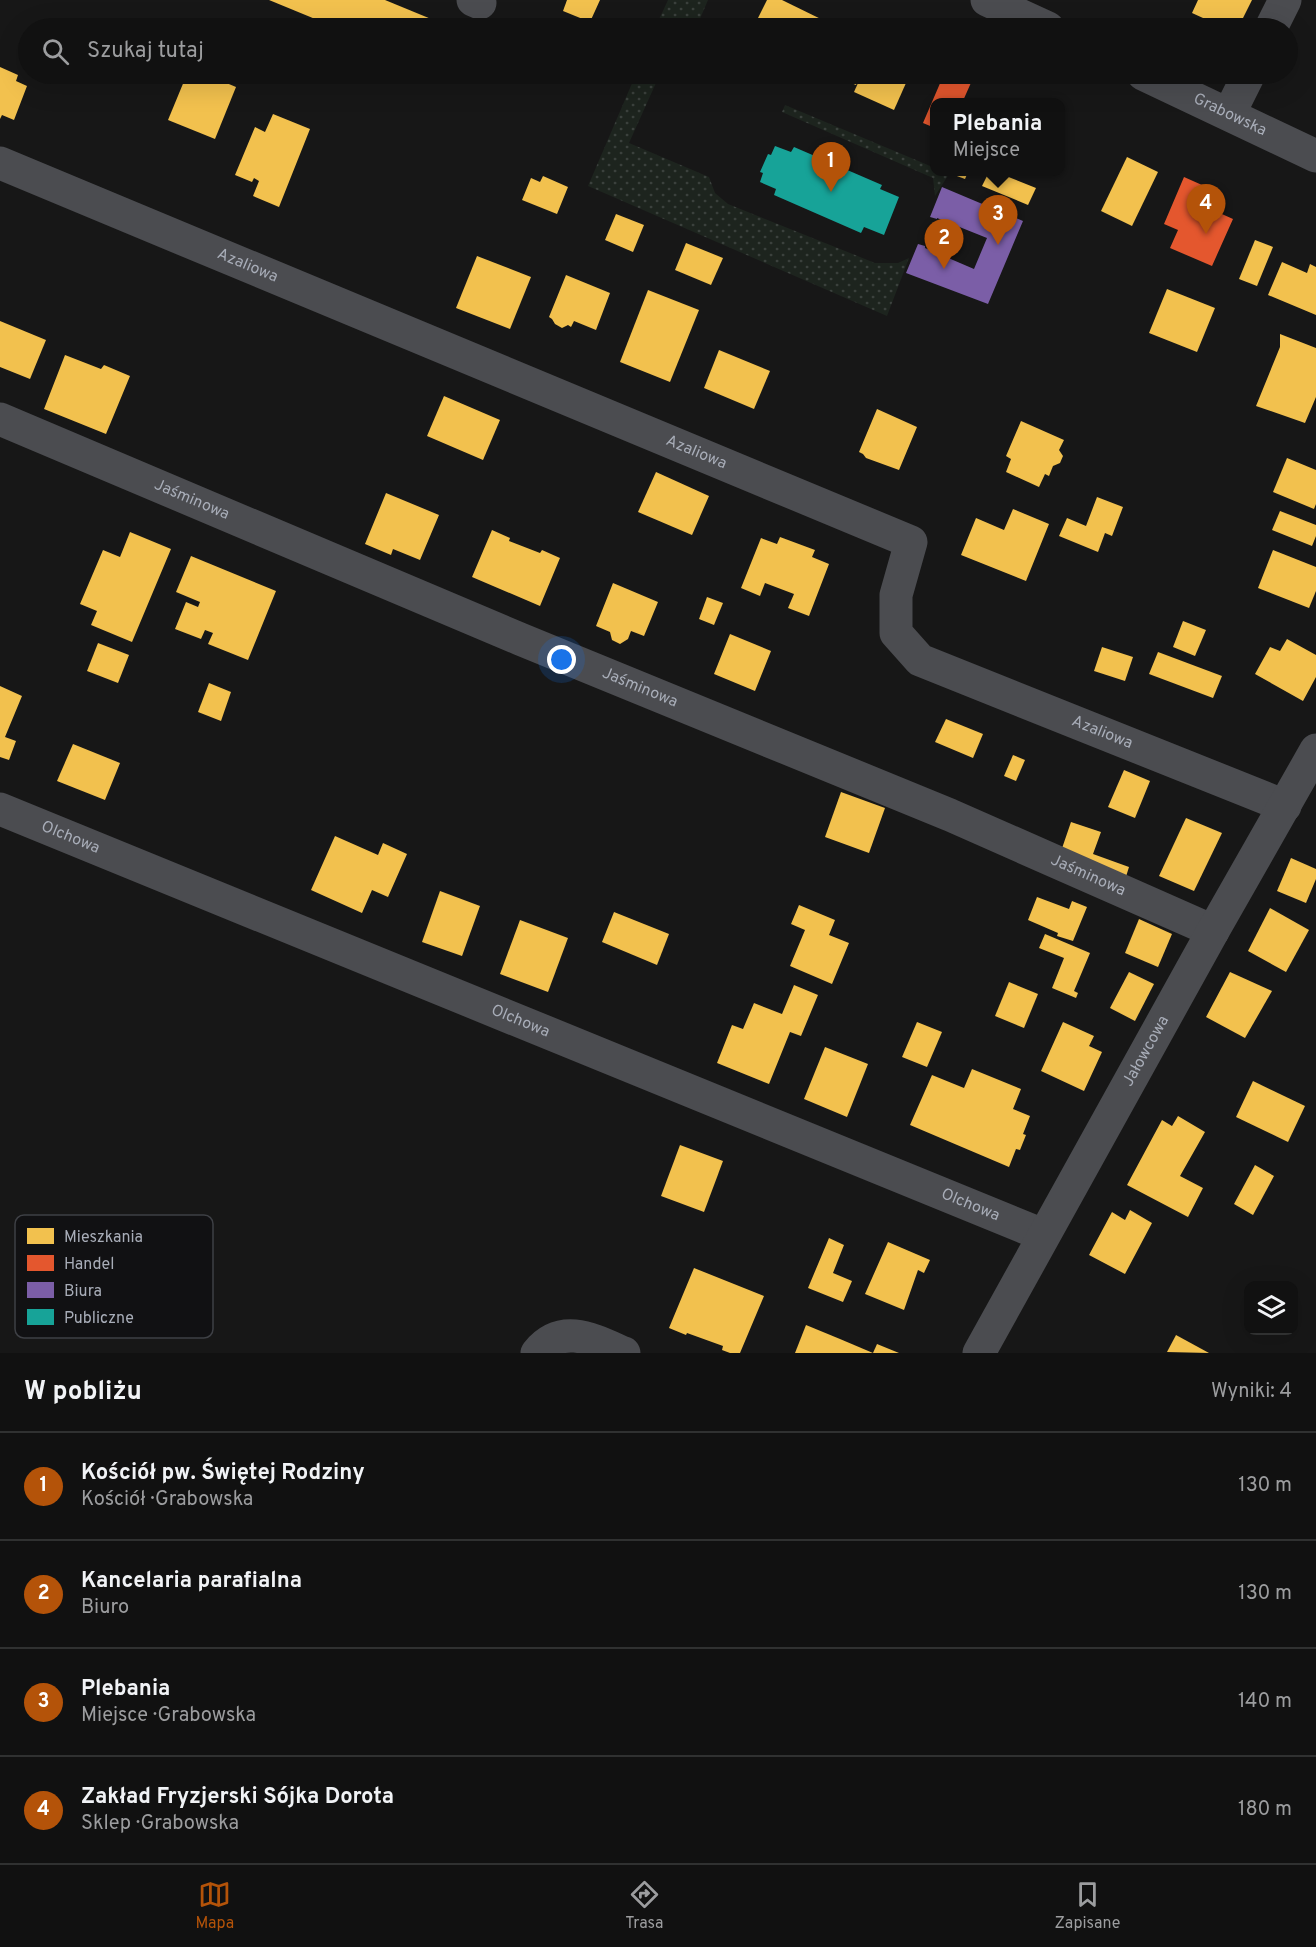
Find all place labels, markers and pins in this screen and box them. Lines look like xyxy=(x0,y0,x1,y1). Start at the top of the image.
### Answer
pin: 1 xyxy=(812,142,850,192)
pin: 4 xyxy=(1186,184,1226,234)
pin: 3 xyxy=(978,196,1018,245)
pin: 2 xyxy=(924,220,964,269)

